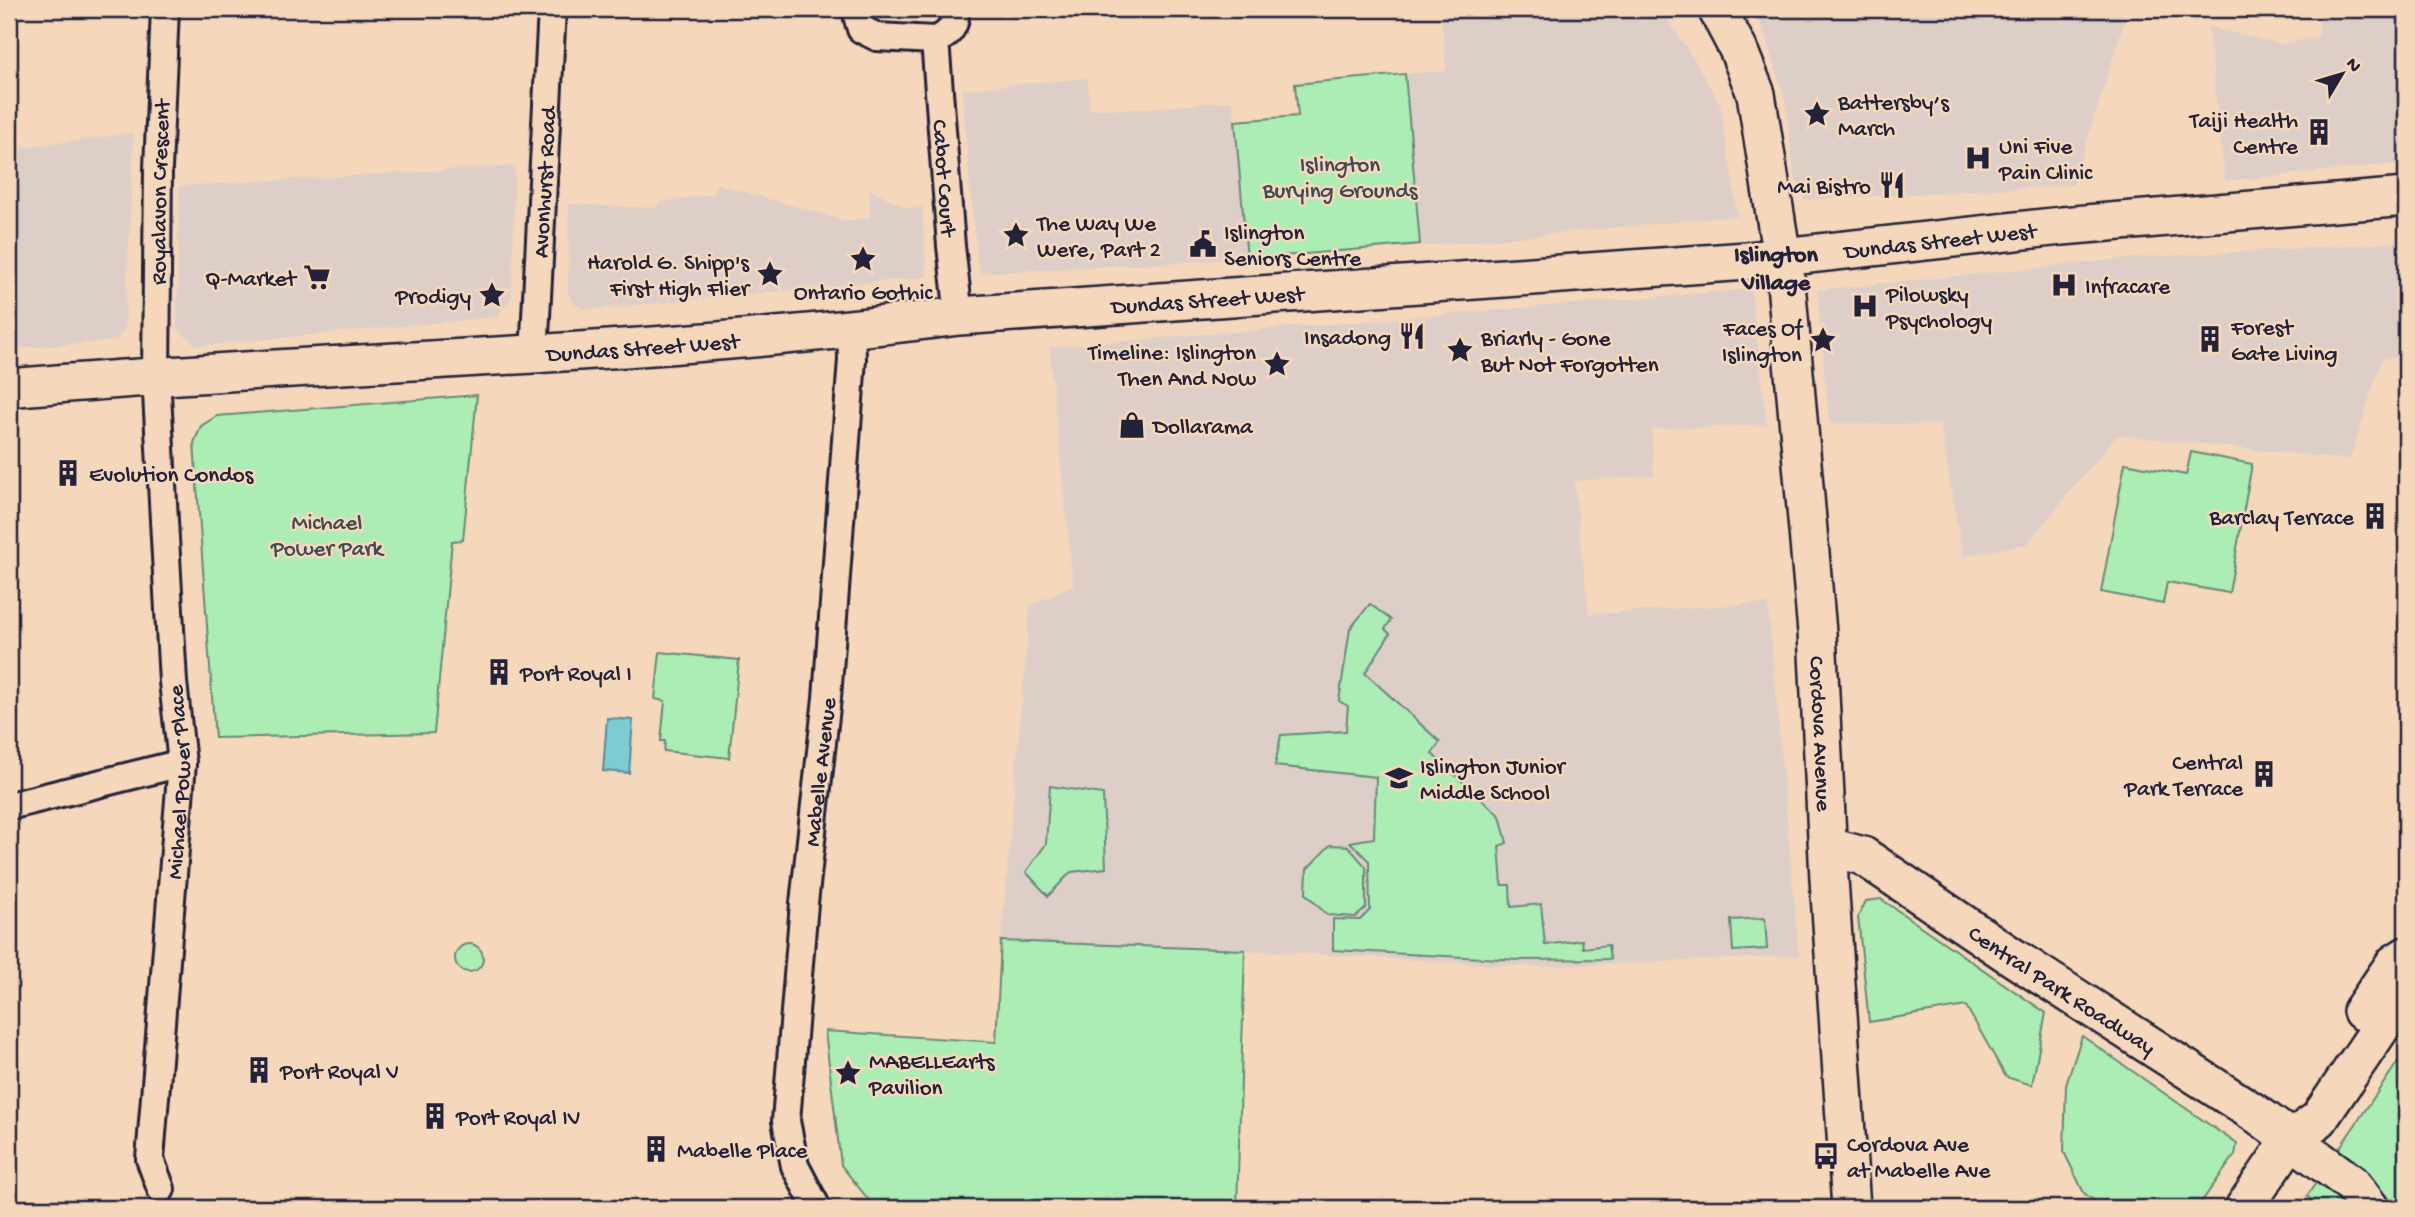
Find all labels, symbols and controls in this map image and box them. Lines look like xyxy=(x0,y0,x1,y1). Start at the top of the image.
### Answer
north arrow xyxy=(2306,38,2376,108)
text: N xyxy=(2340,54,2366,78)
place label: Battersby’s March xyxy=(1837,91,1949,144)
street label: Royalavon Crescent xyxy=(147,98,178,285)
place icon: Battersby’s March xyxy=(1802,99,1832,129)
street label: Avonhurst Road xyxy=(529,105,564,259)
place label: Taiji Health Centre xyxy=(2188,109,2299,162)
building icon: Taiji Health Centre xyxy=(2304,117,2334,147)
street label: Cabot Court xyxy=(924,119,960,239)
place label: Uni Five Pain Clinic xyxy=(1998,135,2093,188)
hospital icon: Uni Five Pain Clinic xyxy=(1963,143,1993,173)
park label: Islington Burying Grounds xyxy=(1262,153,1418,206)
restaurant icon: Mai Bistro xyxy=(1877,170,1907,200)
place label: Mai Bistro xyxy=(1777,175,1871,202)
place label: The Way We Were, Part 2 xyxy=(1035,212,1161,265)
street label: Dundas Street West xyxy=(1841,219,2039,267)
place icon: The Way We Were, Part 2 xyxy=(1001,220,1031,250)
place label: Islington Seniors Centre xyxy=(1224,221,1362,274)
public building icon: Islington Seniors Centre xyxy=(1188,229,1218,259)
district label: Islington Village xyxy=(1734,242,1818,299)
place icon: Ontario Gothic xyxy=(848,244,878,274)
place label: Harold G. Shipp's First High Flier xyxy=(587,251,751,304)
place icon: Harold G. Shipp's First High Flier xyxy=(755,259,785,289)
supermarket icon: Q-Market xyxy=(302,262,332,292)
place label: Q-Market xyxy=(205,267,298,294)
hospital icon: Infracare xyxy=(2049,270,2079,300)
place label: Infracare xyxy=(2085,275,2171,302)
place icon: Prodigy xyxy=(477,280,507,310)
place label: Ontario Gothic xyxy=(794,281,933,308)
street label: Dundas Street West xyxy=(1109,282,1307,322)
place label: Pilowsky Psychology xyxy=(1885,283,1992,336)
place label: Prodigy xyxy=(394,285,471,312)
hospital icon: Pilowsky Psychology xyxy=(1850,291,1880,321)
place label: Forest Gate Living xyxy=(2230,316,2338,369)
place label: Faces Of Islington xyxy=(1722,317,1804,370)
restaurant icon: Insadong xyxy=(1397,321,1427,351)
building icon: Forest Gate Living xyxy=(2195,324,2225,354)
place icon: Faces Of Islington xyxy=(1808,325,1838,355)
place label: Insadong xyxy=(1304,326,1391,353)
place label: Briarly - Gone But Not Forgotten xyxy=(1480,327,1659,380)
street label: Dundas Street West xyxy=(544,329,742,370)
place icon: Briarly - Gone But Not Forgotten xyxy=(1445,335,1475,365)
place label: Timeline: Islington Then And Now xyxy=(1086,341,1256,394)
place icon: Timeline: Islington Then And Now xyxy=(1262,349,1292,379)
shop icon: Dollarama xyxy=(1117,410,1147,440)
place label: Dollarama xyxy=(1151,415,1254,442)
building icon: Evolution Condos xyxy=(53,458,83,488)
place label: Evolution Condos xyxy=(89,463,254,490)
building icon: Barclay Terrace xyxy=(2360,501,2390,531)
place label: Barclay Terrace xyxy=(2208,506,2355,533)
park label: Michael Power Park xyxy=(270,511,386,564)
street label: Cordova Avenue xyxy=(1801,655,1836,813)
building icon: Port Royal I xyxy=(484,657,514,687)
place label: Port Royal I xyxy=(519,662,632,689)
street label: Michael Power Place xyxy=(163,682,199,881)
street label: Mabelle Avenue xyxy=(800,695,844,848)
place label: Central Park Terrace xyxy=(2123,751,2244,804)
place label: Islington Junior Middle School xyxy=(1420,755,1567,808)
building icon: Central Park Terrace xyxy=(2249,759,2279,789)
school or university icon: Islington Junior Middle School xyxy=(1384,763,1414,793)
street label: Central Park Roadway xyxy=(1962,921,2159,1062)
place label: MABELLEarts Pavilion xyxy=(868,1050,995,1103)
building icon: Port Royal V xyxy=(244,1055,274,1085)
place icon: MABELLEarts Pavilion xyxy=(833,1058,863,1088)
place label: Port Royal V xyxy=(279,1060,399,1087)
building icon: Port Royal IV xyxy=(420,1101,450,1131)
place label: Port Royal IV xyxy=(455,1106,581,1133)
place label: Cordova Ave at Mabelle Ave xyxy=(1847,1133,1991,1186)
building icon: Mabelle Place xyxy=(641,1134,671,1164)
place label: Mabelle Place xyxy=(677,1139,809,1166)
bus stop icon: Cordova Ave at Mabelle Ave xyxy=(1811,1141,1841,1171)

